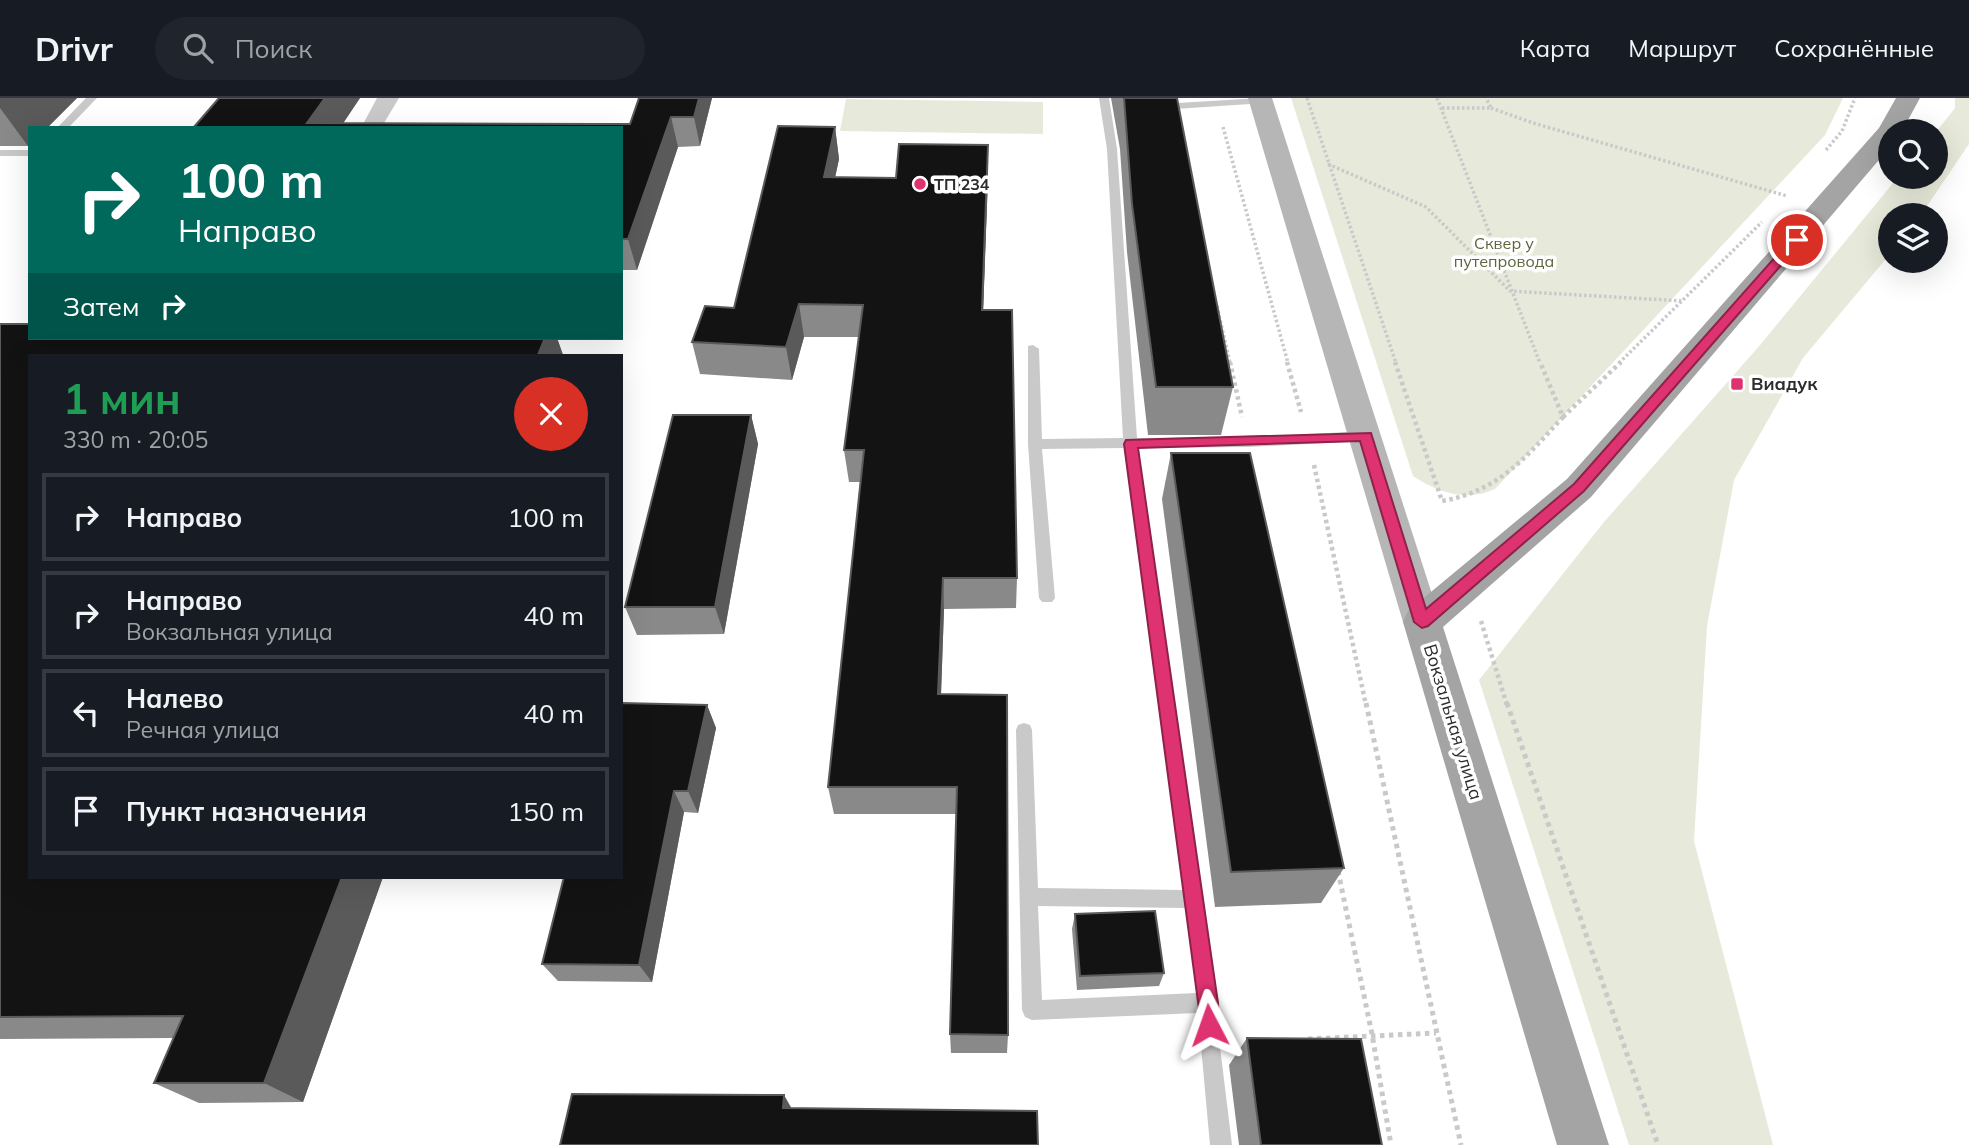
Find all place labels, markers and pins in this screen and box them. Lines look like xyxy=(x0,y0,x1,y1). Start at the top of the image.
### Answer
place label: ТП 234 xyxy=(934,174,990,194)
marker: ТП 234 xyxy=(912,176,928,192)
pin xyxy=(1767,210,1827,270)
place label: Виадук xyxy=(1751,372,1818,395)
marker: Виадук xyxy=(1729,376,1745,392)

